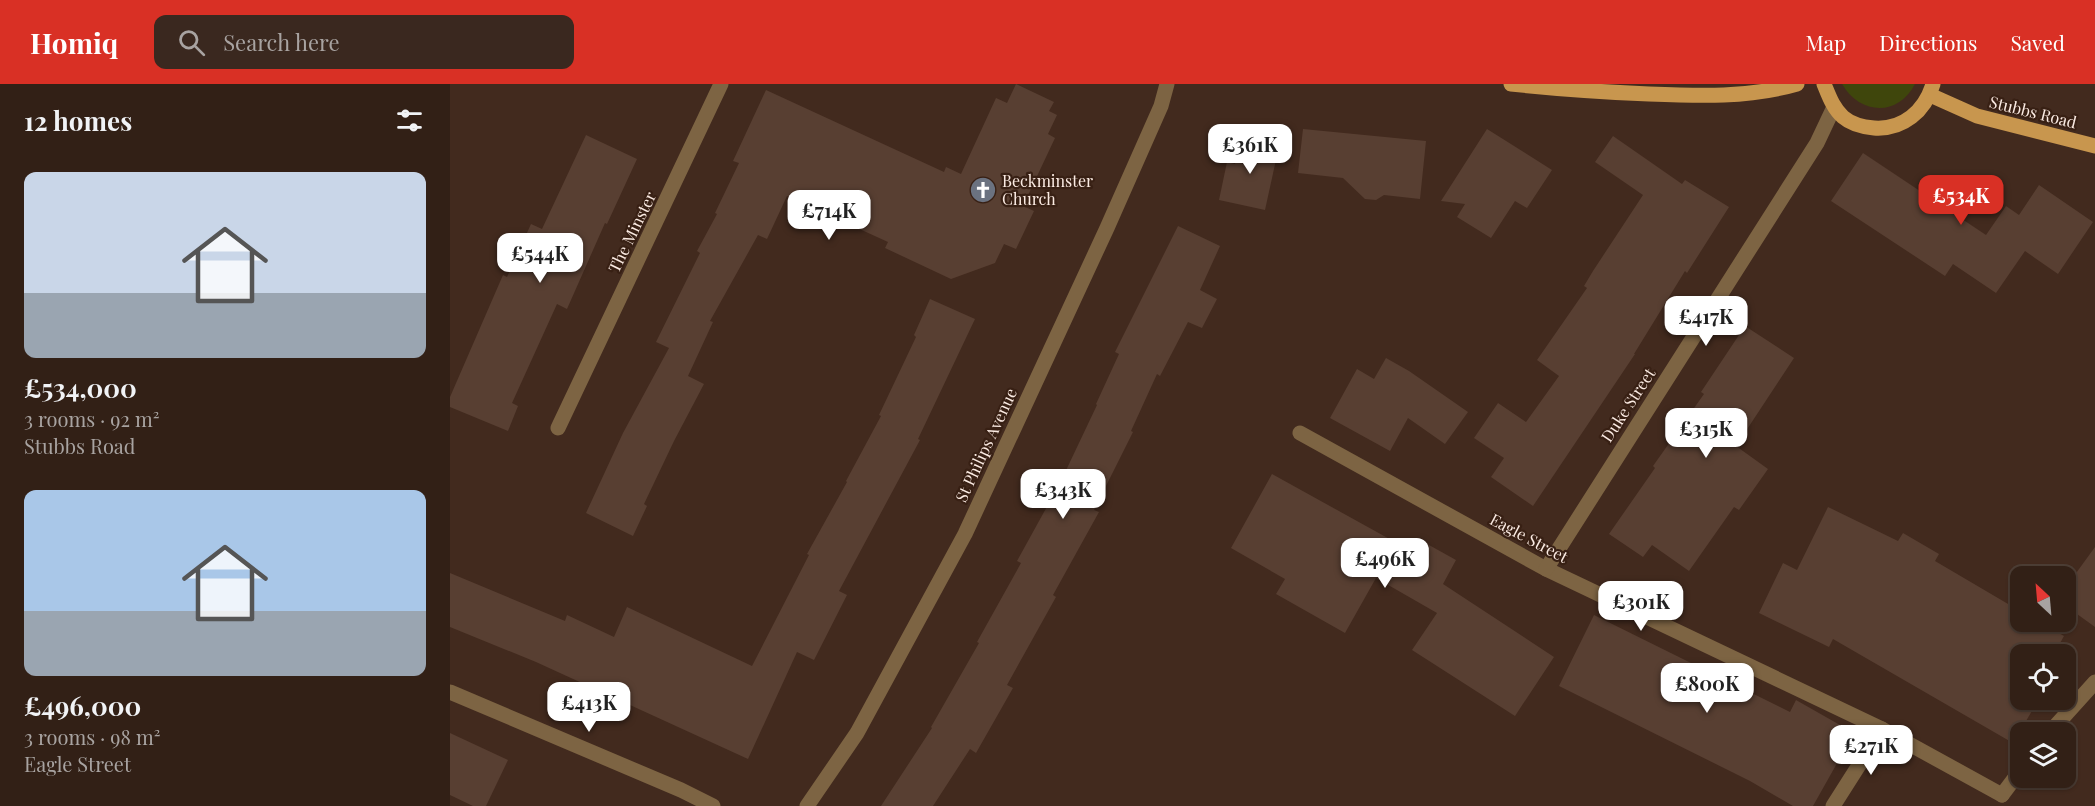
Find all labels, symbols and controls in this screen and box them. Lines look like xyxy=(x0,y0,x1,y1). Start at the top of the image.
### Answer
search box xyxy=(154,15,574,69)
text: Homiq xyxy=(30,24,118,61)
icon: search xyxy=(175,26,208,59)
text: Search here xyxy=(223,27,340,57)
text: Map xyxy=(1805,28,1846,56)
text: Directions xyxy=(1879,28,1977,56)
text: Saved xyxy=(2010,28,2065,56)
street label: Stubbs Road xyxy=(1987,91,2079,132)
text: 12 homes xyxy=(24,103,132,138)
icon: filters xyxy=(393,104,426,137)
pin: £361K xyxy=(1208,124,1292,175)
text: £361K xyxy=(1222,130,1278,157)
place label: Beckminster Church xyxy=(1002,170,1093,209)
church icon: Beckminster Church xyxy=(968,175,998,205)
pin: £534K xyxy=(1919,175,2003,226)
text: £534K xyxy=(1933,181,1989,208)
street label: The Minster xyxy=(603,188,660,276)
pin: £714K xyxy=(787,190,871,241)
text: £714K xyxy=(802,196,856,223)
icon: home xyxy=(171,211,279,319)
pin: £544K xyxy=(498,233,582,284)
text: £544K xyxy=(511,239,569,266)
pin: £417K xyxy=(1664,296,1748,347)
text: £417K xyxy=(1679,302,1733,329)
street label: Duke Street xyxy=(1596,363,1660,446)
text: £534,000 xyxy=(24,370,137,405)
street label: St Philips Avenue xyxy=(950,384,1021,505)
text: 3 rooms · 92 m² xyxy=(24,405,160,432)
pin: £315K xyxy=(1664,408,1748,459)
text: £315K xyxy=(1679,414,1733,441)
text: Stubbs Road xyxy=(24,432,135,459)
pin: £343K xyxy=(1021,469,1105,520)
text: £343K xyxy=(1035,475,1091,502)
street label: Eagle Street xyxy=(1487,508,1572,567)
icon: home xyxy=(171,529,279,637)
pin: £496K xyxy=(1343,538,1427,589)
text: £496K xyxy=(1355,544,1415,571)
north arrow xyxy=(2010,566,2076,632)
map controls xyxy=(2010,566,2076,788)
pin: £301K xyxy=(1599,581,1683,632)
text: £301K xyxy=(1612,587,1670,614)
button: locate xyxy=(2010,644,2076,710)
pin: £800K xyxy=(1665,663,1749,714)
text: £800K xyxy=(1675,669,1739,696)
pin: £413K xyxy=(547,682,631,733)
text: £496,000 xyxy=(24,688,141,723)
text: £413K xyxy=(561,688,617,715)
button: layers xyxy=(2010,722,2076,788)
text: 3 rooms · 98 m² xyxy=(24,723,160,750)
pin: £271K xyxy=(1829,725,1913,776)
text: £271K xyxy=(1844,731,1898,758)
text: Eagle Street xyxy=(24,750,131,777)

